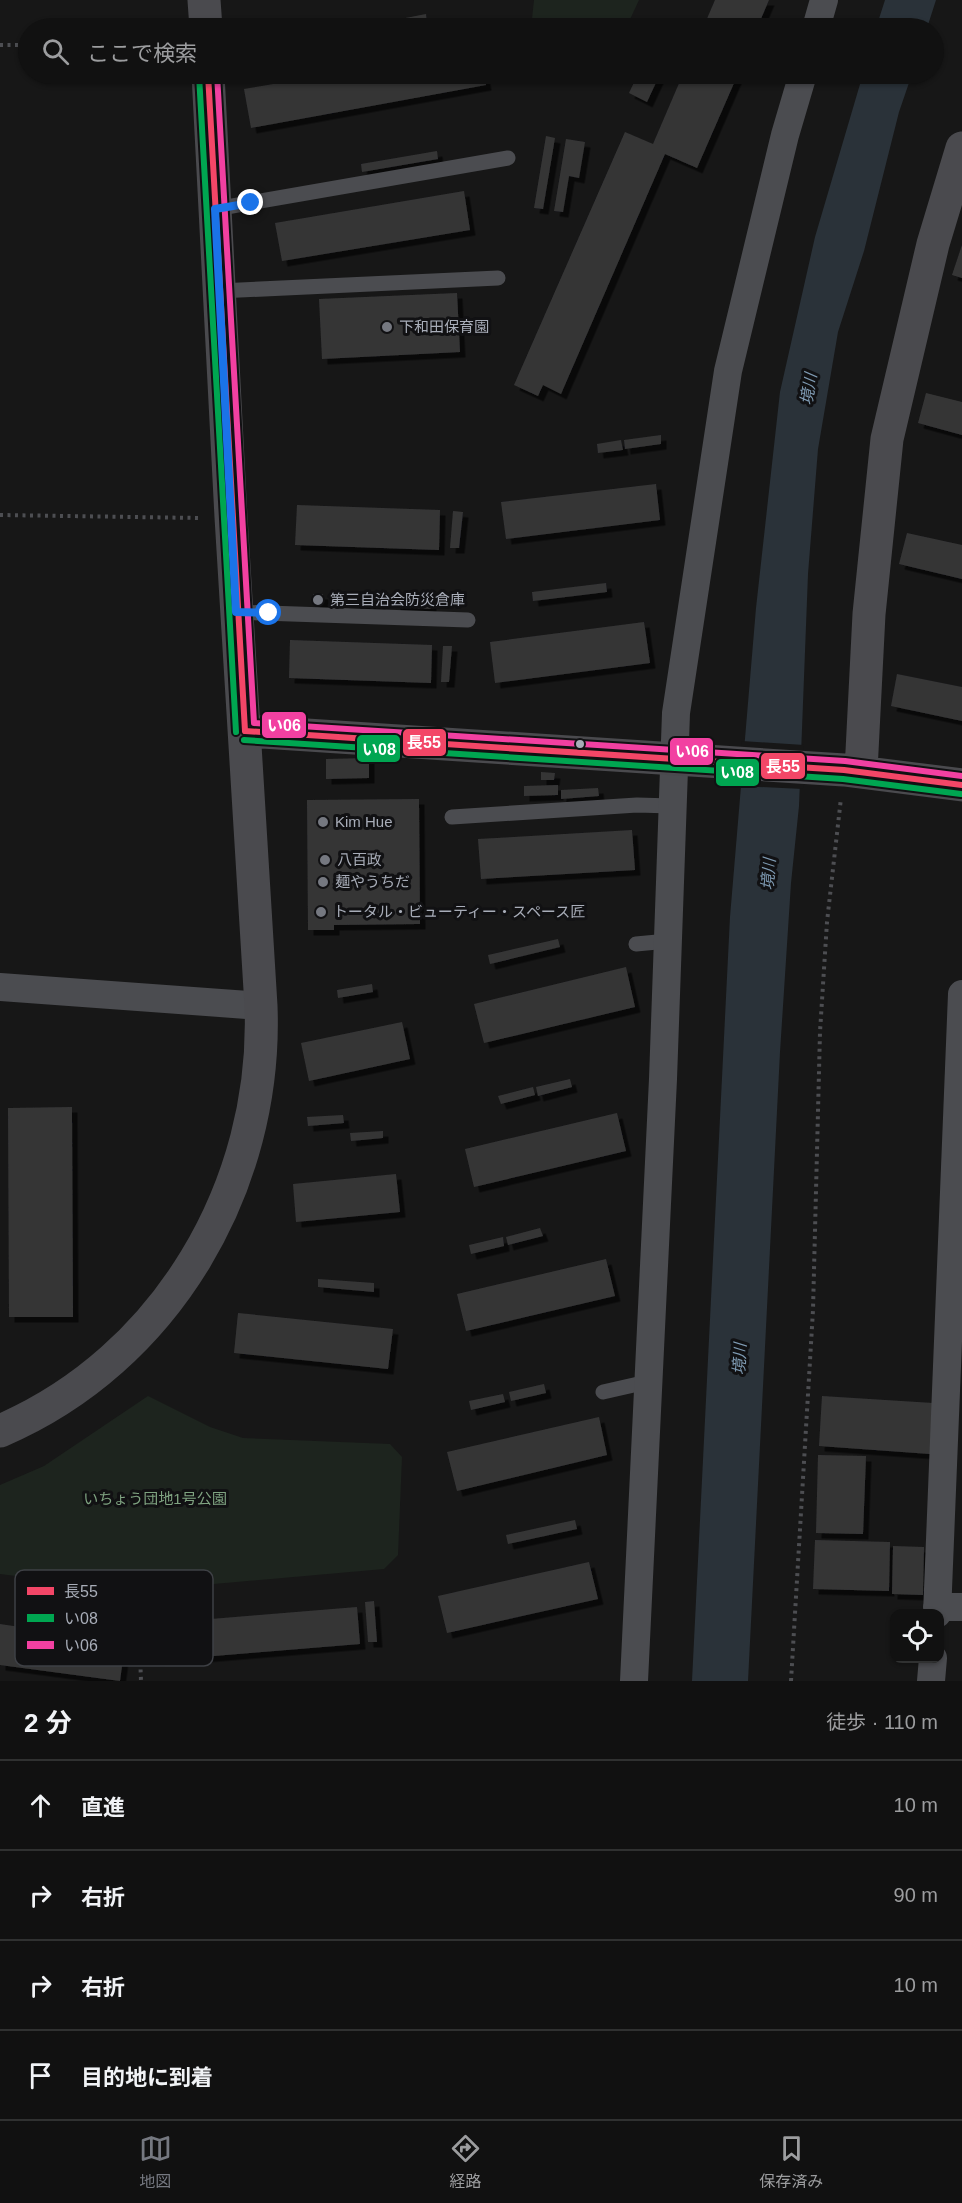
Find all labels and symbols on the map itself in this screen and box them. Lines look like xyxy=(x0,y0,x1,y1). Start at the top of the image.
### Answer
route end xyxy=(237,189,263,215)
place label: 下和田保育園 xyxy=(399,318,489,335)
marker: 下和田保育園 xyxy=(380,320,394,334)
water label: 境川 xyxy=(798,370,820,406)
place label: 第三自治会防災倉庫 xyxy=(330,591,465,608)
marker: 第三自治会防災倉庫 xyxy=(311,593,325,607)
route start xyxy=(255,599,281,625)
line badge: い06 xyxy=(261,711,307,739)
text: い06 xyxy=(267,717,301,734)
line badge: 長55 xyxy=(402,728,447,757)
line badge: い08 xyxy=(356,734,401,763)
text: 長55 xyxy=(407,734,441,751)
line badge: い06 xyxy=(669,737,714,766)
unlabelled marker xyxy=(574,738,586,750)
text: い08 xyxy=(362,741,396,758)
text: い06 xyxy=(675,743,709,760)
line badge: 長55 xyxy=(760,752,806,780)
line badge: い08 xyxy=(715,758,760,787)
text: 長55 xyxy=(766,758,800,775)
text: い08 xyxy=(720,764,754,781)
place label: Kim Hue xyxy=(335,813,393,830)
marker: Kim Hue xyxy=(316,815,330,829)
place label: 八百政 xyxy=(337,851,382,868)
marker: 八百政 xyxy=(318,853,332,867)
water label: 境川 xyxy=(759,855,778,891)
place label: 麺やうちだ xyxy=(335,873,410,890)
marker: 麺やうちだ xyxy=(316,875,330,889)
place label: トータル・ビューティー・スペース匠 xyxy=(333,903,585,920)
marker: トータル・ビューティー・スペース匠 xyxy=(314,905,328,919)
water label: 境川 xyxy=(730,1341,749,1375)
park label: いちょう団地1号公園 xyxy=(83,1490,227,1507)
legend xyxy=(15,1570,213,1666)
text: 長55 xyxy=(64,1583,98,1600)
text: い08 xyxy=(64,1610,98,1627)
text: い06 xyxy=(64,1637,98,1654)

